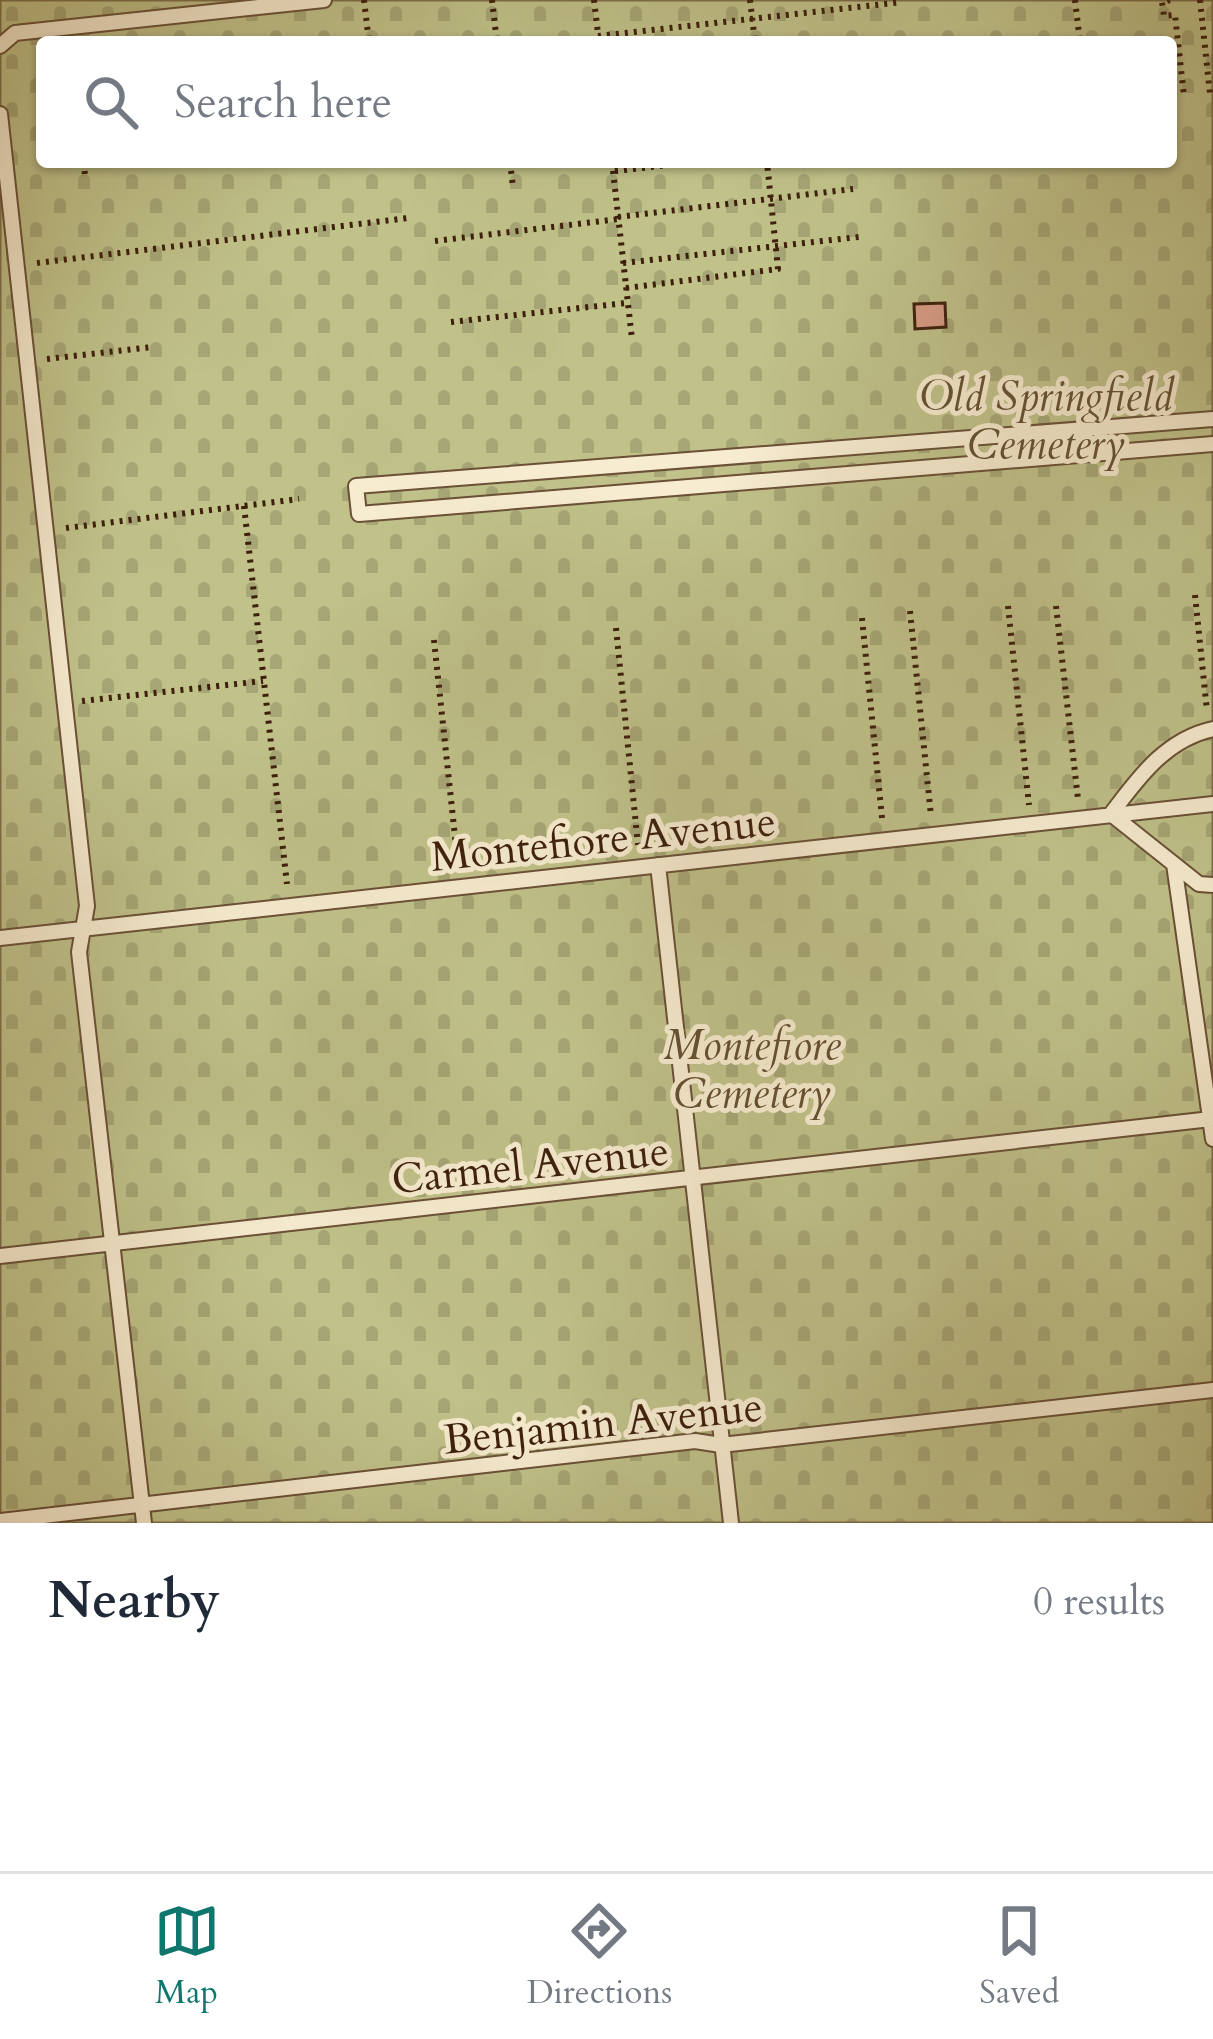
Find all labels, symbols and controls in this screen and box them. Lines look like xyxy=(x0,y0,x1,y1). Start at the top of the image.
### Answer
search box xyxy=(36,36,1177,168)
icon: search xyxy=(78,69,144,135)
text: Search here xyxy=(174,72,392,133)
park label: Old Springfield Cemetery xyxy=(919,368,1175,473)
street label: Montefiore Avenue xyxy=(428,793,779,886)
park label: Montefiore Cemetery xyxy=(663,1017,842,1122)
street label: Carmel Avenue xyxy=(389,1123,672,1208)
street label: Benjamin Avenue xyxy=(441,1378,765,1469)
text: Nearby xyxy=(48,1566,220,1636)
text: 0 results xyxy=(1033,1575,1165,1628)
tab: Map xyxy=(154,1898,220,2015)
tab: Directions xyxy=(527,1898,672,2015)
tab: Saved xyxy=(979,1898,1059,2015)

